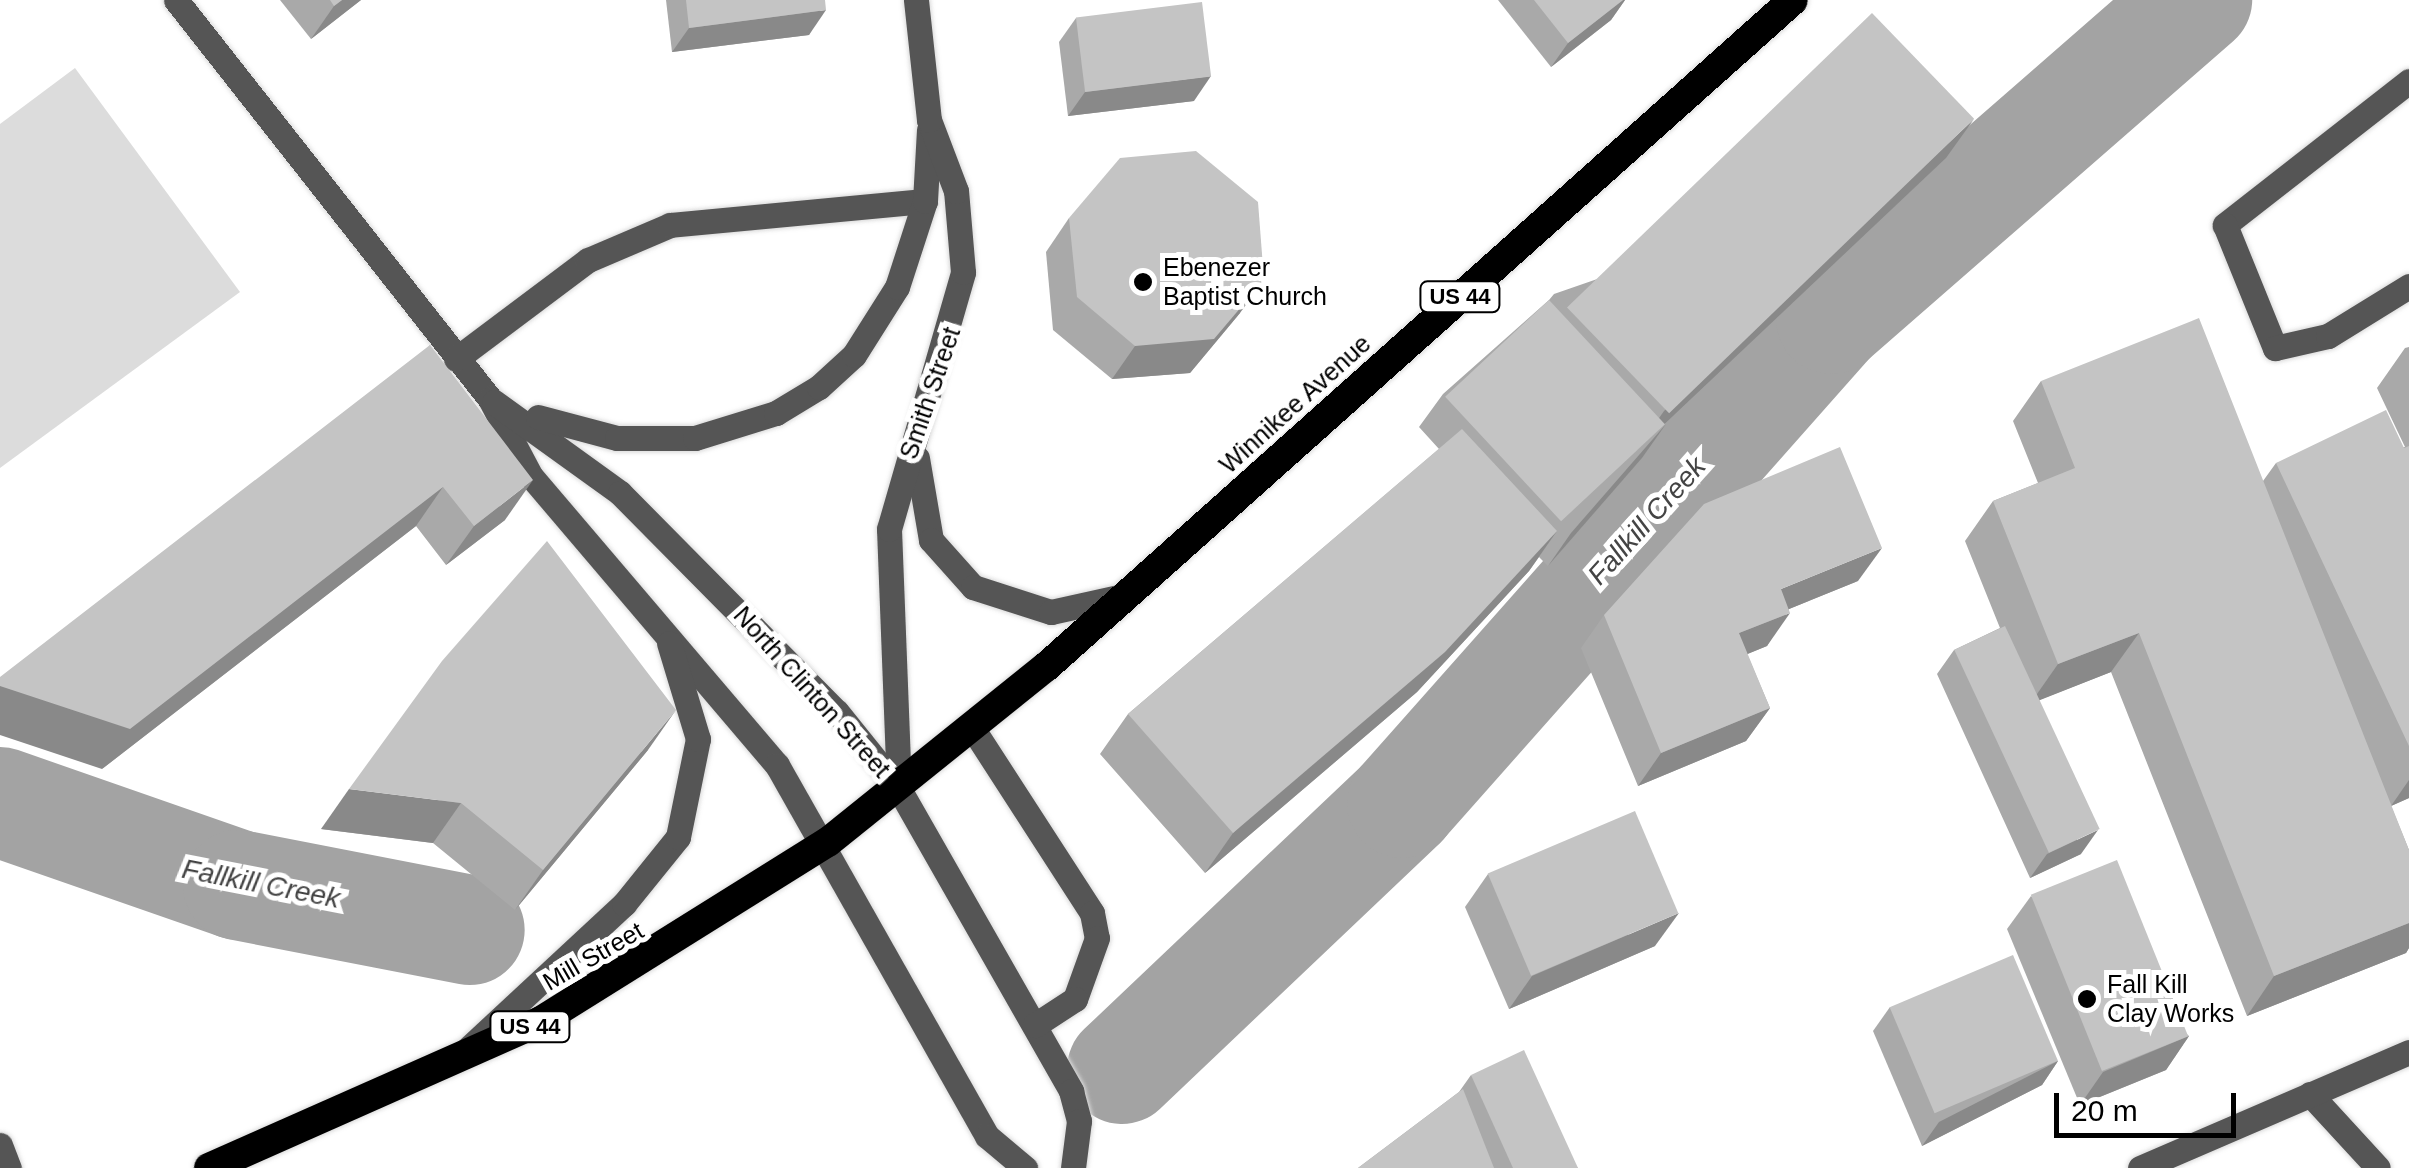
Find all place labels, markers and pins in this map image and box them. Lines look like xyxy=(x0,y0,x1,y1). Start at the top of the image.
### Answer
place label: Ebenezer Baptist Church xyxy=(1163,253,1327,312)
marker: Ebenezer Baptist Church xyxy=(1132,271,1154,293)
place label: Fall Kill Clay Works xyxy=(2107,970,2234,1029)
marker: Fall Kill Clay Works xyxy=(2076,988,2098,1010)

